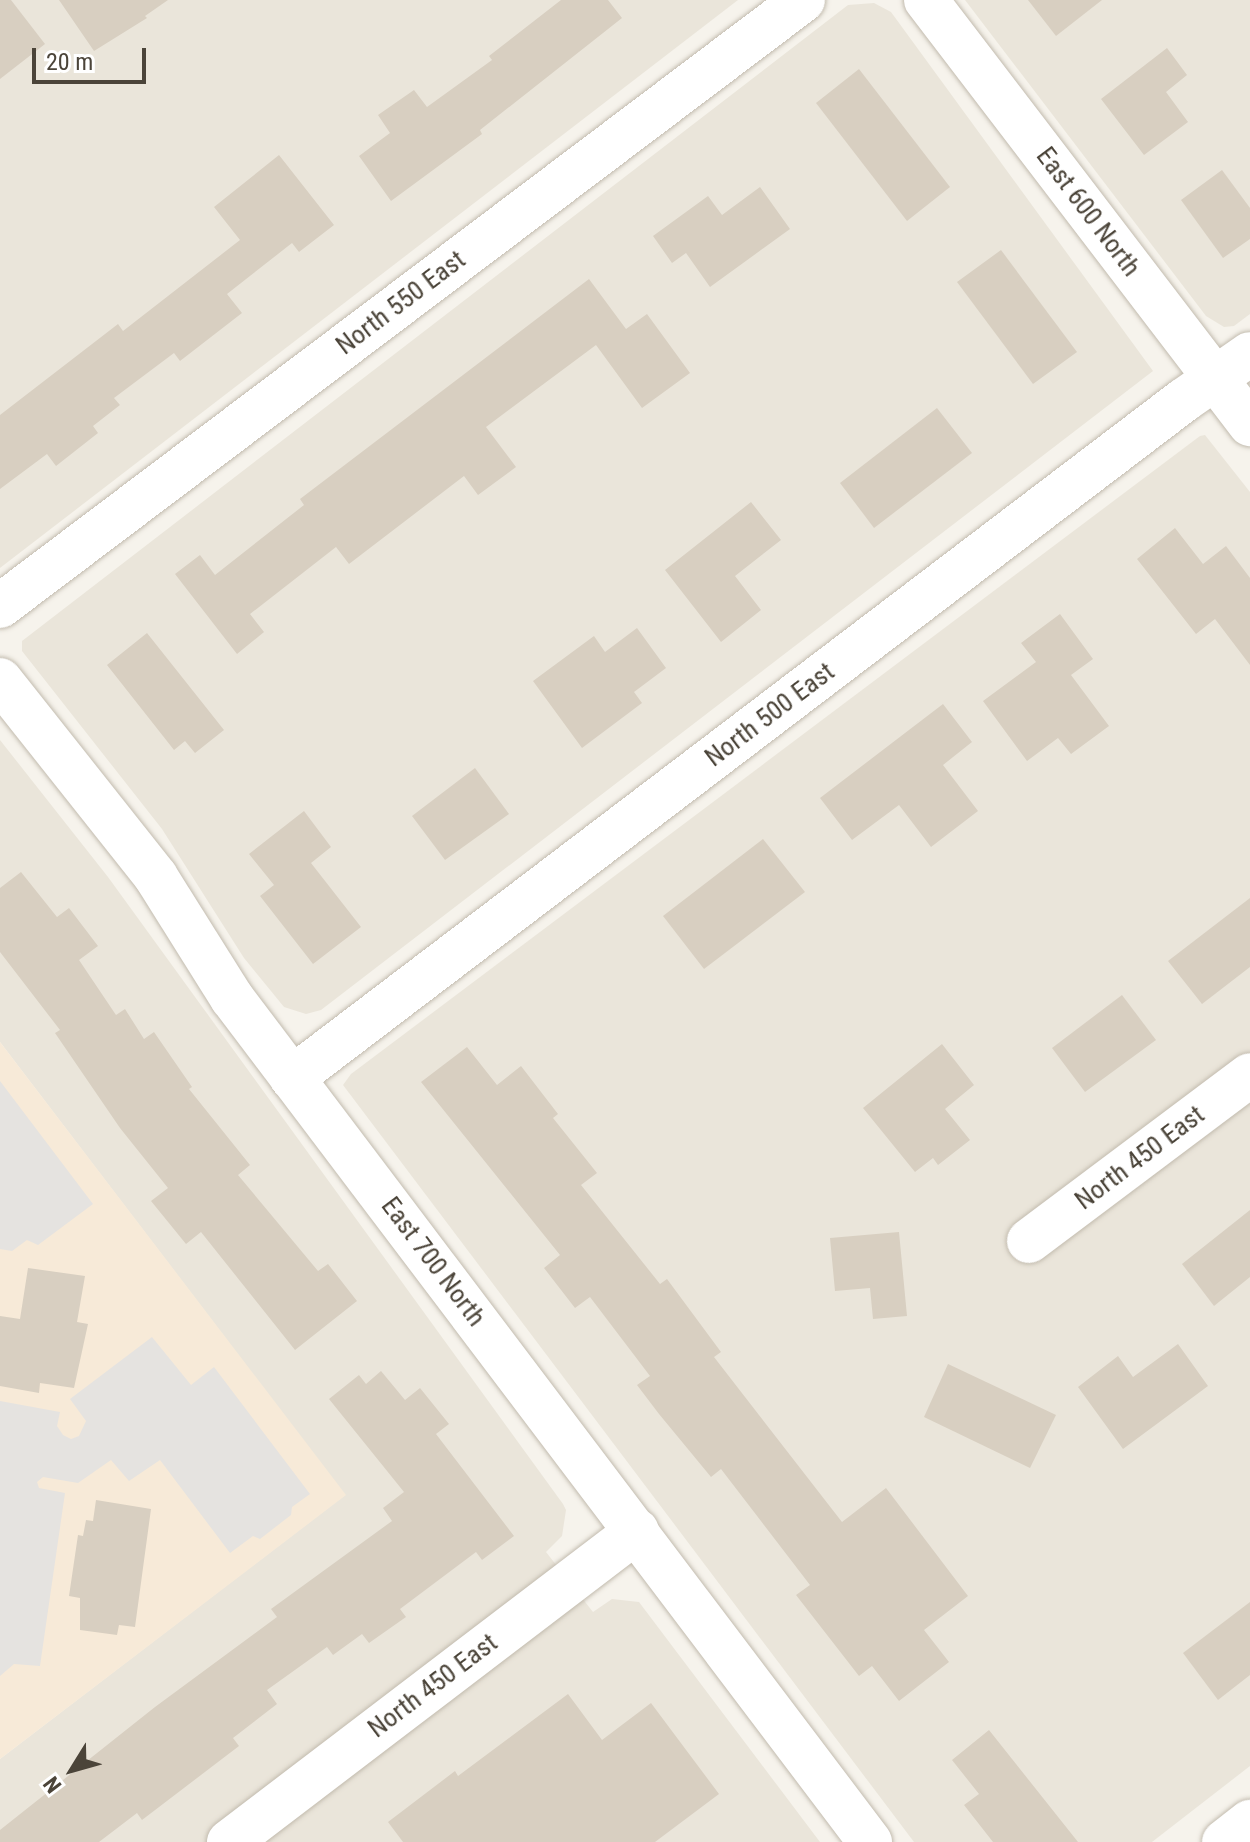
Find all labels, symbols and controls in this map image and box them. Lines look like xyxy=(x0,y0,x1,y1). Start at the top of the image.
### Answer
scale bar xyxy=(36,32,150,82)
text: 20 m xyxy=(46,48,93,76)
street label: East 600 North xyxy=(1029,141,1147,283)
street label: North 550 East xyxy=(330,244,472,362)
street label: North 500 East xyxy=(699,656,841,774)
street label: North 450 East xyxy=(1069,1099,1211,1217)
street label: East 700 North xyxy=(374,1191,492,1333)
street label: North 450 East xyxy=(362,1627,504,1745)
north arrow xyxy=(32,1730,112,1810)
text: N xyxy=(38,1772,66,1798)

